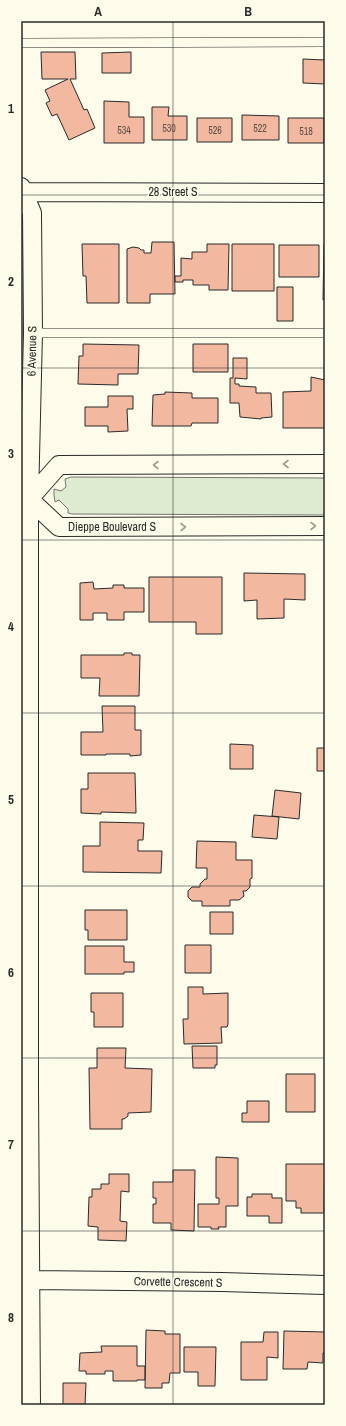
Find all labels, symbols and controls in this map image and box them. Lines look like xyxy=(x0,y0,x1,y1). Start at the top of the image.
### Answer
text: A xyxy=(94,3,102,20)
text: B xyxy=(244,3,252,20)
text: 1 xyxy=(8,100,14,117)
house number: 530 xyxy=(162,122,176,135)
house number: 522 xyxy=(253,122,267,135)
house number: 534 xyxy=(117,124,131,137)
house number: 526 xyxy=(208,124,222,137)
house number: 518 xyxy=(299,125,313,138)
street label: 28 Street S xyxy=(148,184,198,200)
text: 2 xyxy=(8,273,14,290)
street label: 6 Avenue S xyxy=(24,325,40,376)
text: 3 xyxy=(8,445,14,462)
one-way arrow xyxy=(283,460,289,468)
one-way arrow xyxy=(153,461,159,469)
street label: Dieppe Boulevard S xyxy=(68,519,156,535)
one-way arrow xyxy=(310,522,316,531)
one-way arrow xyxy=(180,523,186,531)
text: 4 xyxy=(8,618,14,635)
text: 5 xyxy=(8,791,14,808)
text: 6 xyxy=(8,964,14,981)
text: 7 xyxy=(8,1136,14,1153)
street label: Corvette Crescent S xyxy=(134,1273,223,1291)
text: 8 xyxy=(8,1309,14,1326)

